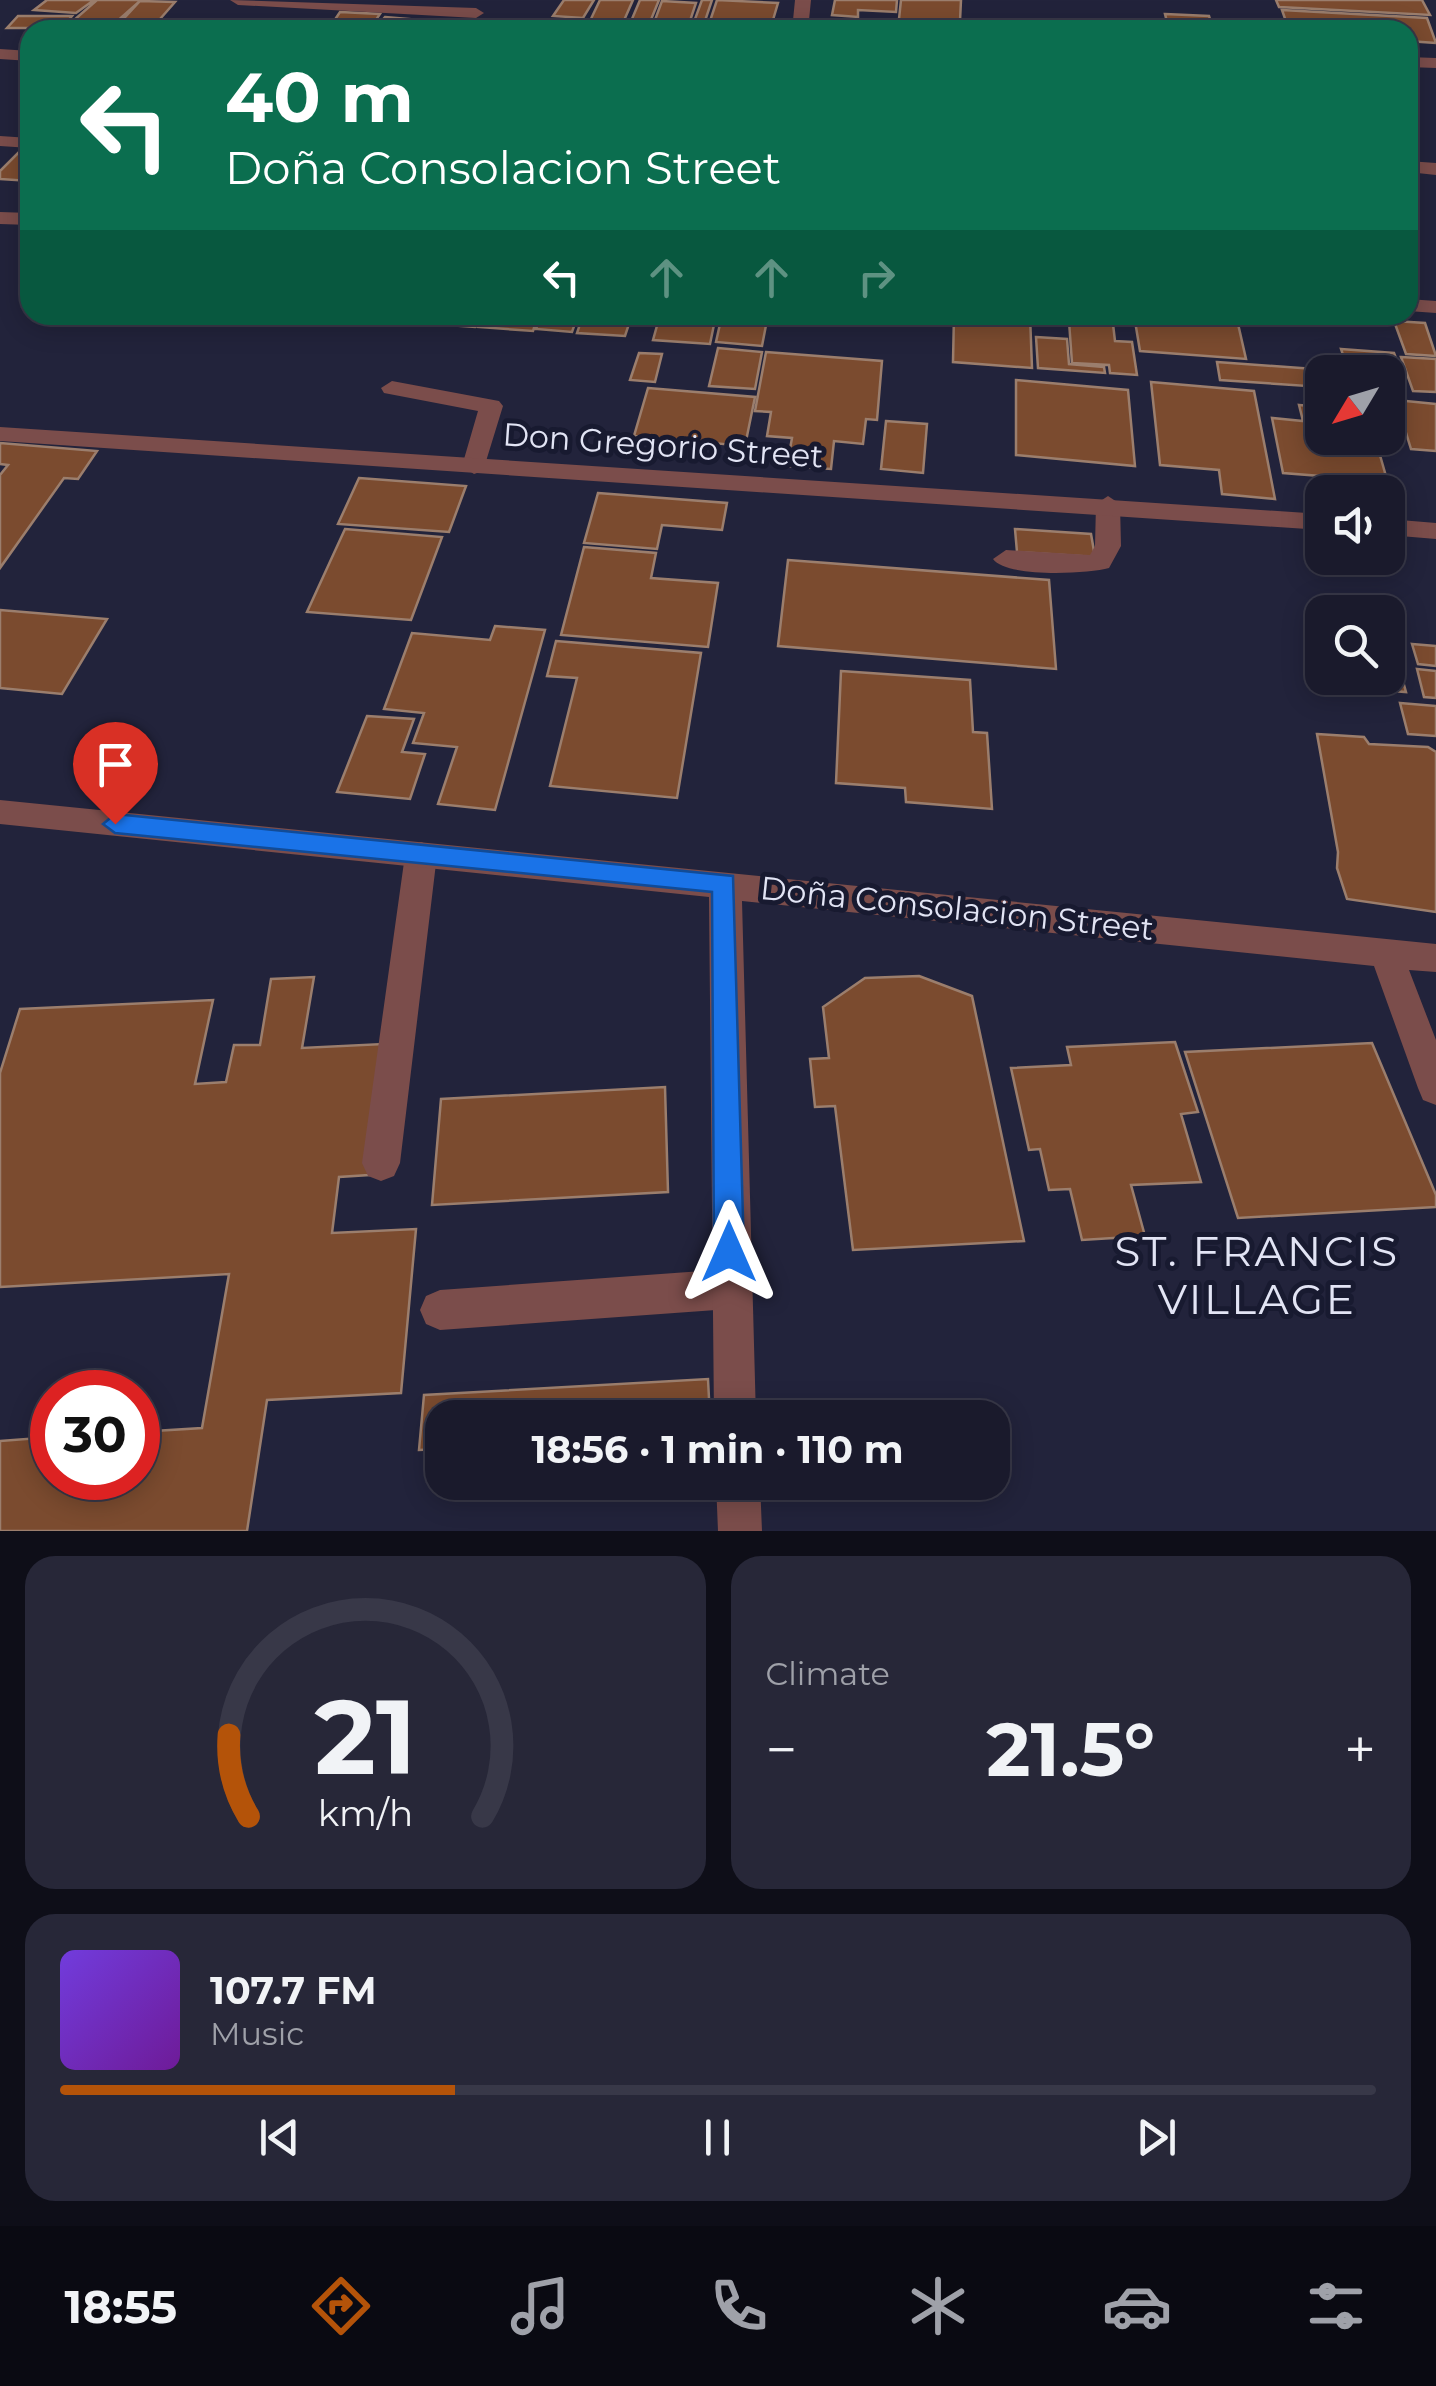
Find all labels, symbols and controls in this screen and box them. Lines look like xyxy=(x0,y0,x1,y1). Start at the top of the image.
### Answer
text: 40 m xyxy=(225,54,414,140)
icon: left xyxy=(60,60,190,190)
text: Doña Consolacion Street xyxy=(225,140,781,195)
icon: left xyxy=(534,250,589,305)
icon: ahead xyxy=(639,250,694,305)
icon: ahead xyxy=(744,250,799,305)
icon: right xyxy=(849,250,904,305)
north arrow xyxy=(1305,355,1405,455)
map controls xyxy=(1305,355,1405,695)
street label: Don Gregorio Street xyxy=(501,414,825,476)
button: sound xyxy=(1305,475,1405,575)
button: search xyxy=(1305,595,1405,695)
pin xyxy=(73,722,158,825)
icon: arrive xyxy=(88,737,143,792)
street label: Doña Consolacion Street xyxy=(758,868,1156,948)
position arrow xyxy=(677,1200,781,1304)
district label: ST. FRANCIS VILLAGE xyxy=(1114,1225,1400,1325)
speed limit sign: 30 xyxy=(30,1370,160,1500)
text: 18:56 · 1 min · 110 m xyxy=(531,1426,904,1473)
text: Climate xyxy=(766,1654,890,1693)
text: 21 xyxy=(314,1673,416,1800)
text: 21.5° xyxy=(986,1703,1155,1795)
text: − xyxy=(766,1716,797,1783)
text: + xyxy=(1344,1716,1376,1783)
text: km/h xyxy=(318,1791,413,1835)
text: 107.7 FM xyxy=(210,1967,377,2014)
text: Music xyxy=(210,2014,304,2053)
icon: previous xyxy=(252,2110,307,2165)
icon: pause xyxy=(690,2110,745,2165)
icon: next xyxy=(1129,2110,1184,2165)
icon: directions xyxy=(306,2271,376,2341)
icon: music xyxy=(505,2271,575,2341)
icon: phone xyxy=(704,2271,774,2341)
icon: climate xyxy=(903,2271,973,2341)
icon: car xyxy=(1102,2271,1172,2341)
icon: filters xyxy=(1301,2271,1371,2341)
text: 18:55 xyxy=(65,2279,177,2334)

